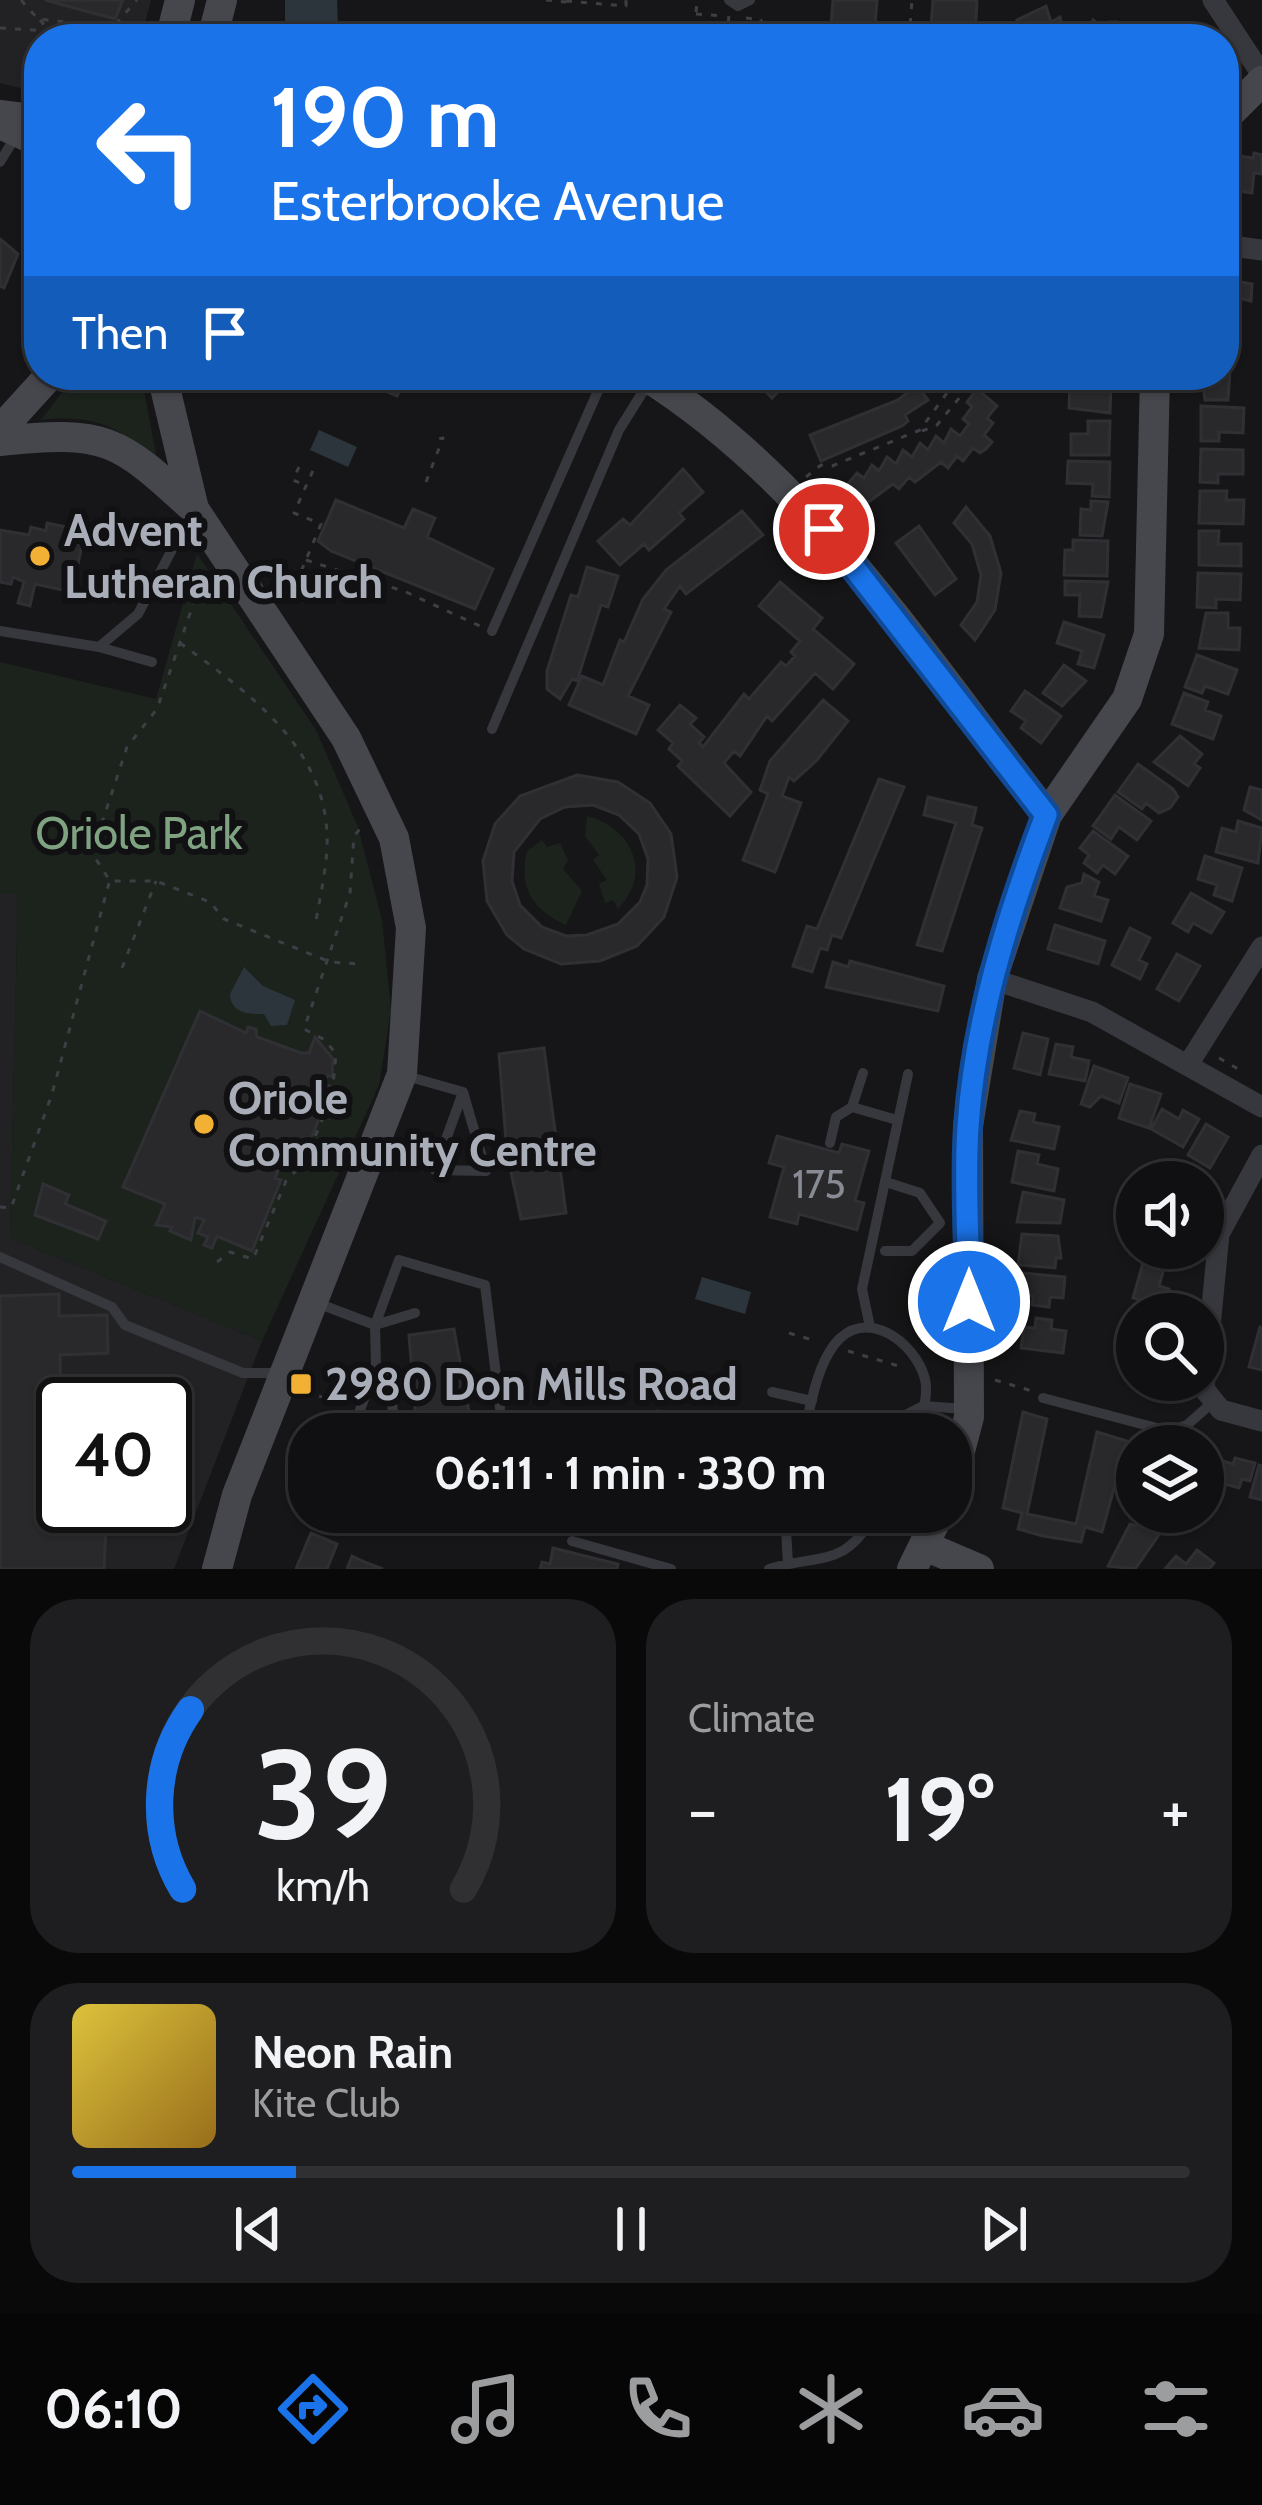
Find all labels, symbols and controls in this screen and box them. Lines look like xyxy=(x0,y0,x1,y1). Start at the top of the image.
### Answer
text: 190 m xyxy=(270,66,499,168)
icon: left xyxy=(72,72,228,228)
text: Esterbrooke Avenue xyxy=(270,168,724,234)
icon: arrive xyxy=(192,300,258,366)
text: Then xyxy=(72,306,168,360)
pin xyxy=(773,478,875,580)
icon: arrive xyxy=(791,496,857,562)
place label: Advent Lutheran Church xyxy=(64,503,383,609)
marker: Advent Lutheran Church xyxy=(27,543,53,569)
park label: Oriole Park xyxy=(35,806,244,860)
place label: Oriole Community Centre xyxy=(228,1071,597,1177)
marker: Oriole Community Centre xyxy=(191,1111,217,1137)
house number: 175 xyxy=(792,1160,846,1208)
map controls xyxy=(1116,1161,1224,1533)
button: sound xyxy=(1116,1161,1224,1269)
position arrow xyxy=(906,1239,1032,1365)
button: search xyxy=(1116,1293,1224,1401)
place label: 2980 Don Mills Road xyxy=(325,1357,738,1411)
marker: 2980 Don Mills Road xyxy=(288,1371,314,1397)
speed limit sign: 40 xyxy=(36,1377,192,1533)
button: layers xyxy=(1116,1425,1224,1533)
text: 06:11 · 1 min · 330 m xyxy=(434,1446,826,1500)
text: Climate xyxy=(688,1694,815,1742)
text: 39 xyxy=(254,1718,392,1869)
text: 19° xyxy=(884,1754,994,1864)
text: − xyxy=(688,1769,717,1850)
text: + xyxy=(1161,1769,1190,1850)
text: km/h xyxy=(276,1860,370,1912)
text: Neon Rain xyxy=(252,2025,453,2079)
text: Kite Club xyxy=(252,2079,400,2127)
icon: previous xyxy=(225,2196,291,2262)
icon: pause xyxy=(598,2196,664,2262)
icon: next xyxy=(971,2196,1037,2262)
icon: directions xyxy=(271,2367,355,2451)
icon: music xyxy=(444,2367,528,2451)
icon: phone xyxy=(616,2367,700,2451)
icon: climate xyxy=(789,2367,873,2451)
icon: car xyxy=(961,2367,1045,2451)
icon: filters xyxy=(1134,2367,1218,2451)
text: 06:10 xyxy=(44,2376,183,2442)

